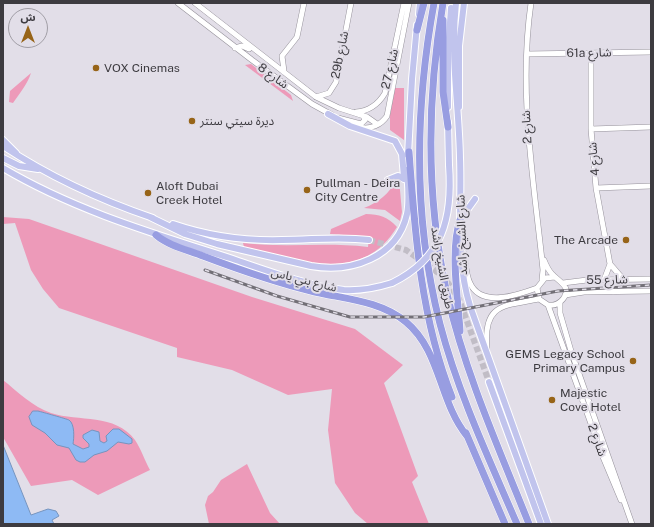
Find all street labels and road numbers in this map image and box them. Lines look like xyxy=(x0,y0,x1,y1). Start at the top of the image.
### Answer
street label: 29b شارع xyxy=(328,30,352,80)
street label: 61a شارع xyxy=(566,45,612,61)
street label: شارع 27 xyxy=(378,48,402,90)
street label: شارع 8 xyxy=(255,60,291,92)
street label: شارع 2 xyxy=(519,110,535,144)
street label: شارع 4 xyxy=(585,142,603,176)
street label: شارع الشيخ راشد xyxy=(453,195,471,275)
street label: طريق الشيخ راشد xyxy=(428,226,456,310)
street label: شارع بني ياس xyxy=(270,265,338,295)
street label: شارع 55 xyxy=(586,272,628,288)
street label: شارع 2 xyxy=(585,422,609,458)

